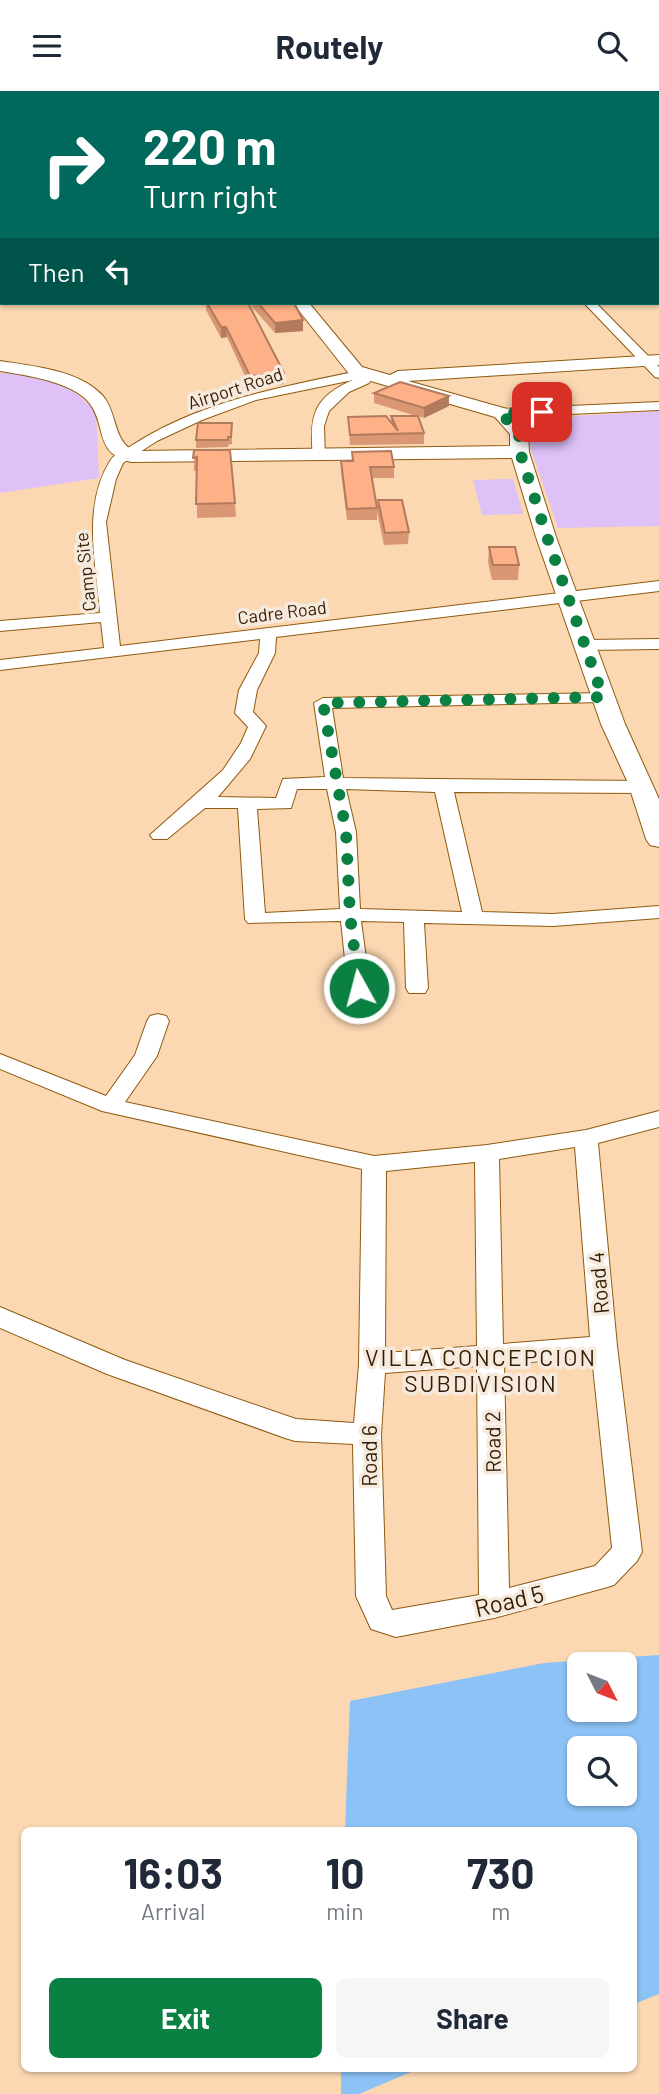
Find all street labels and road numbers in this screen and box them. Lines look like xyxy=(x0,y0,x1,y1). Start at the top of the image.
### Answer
street label: Airport Road xyxy=(185,362,285,414)
street label: Camp Site xyxy=(70,531,100,613)
street label: Cadre Road xyxy=(236,596,328,628)
street label: Road 4 xyxy=(583,1251,613,1315)
street label: Road 2 xyxy=(479,1411,505,1473)
street label: Road 6 xyxy=(356,1425,381,1487)
street label: Road 5 xyxy=(472,1578,546,1622)

